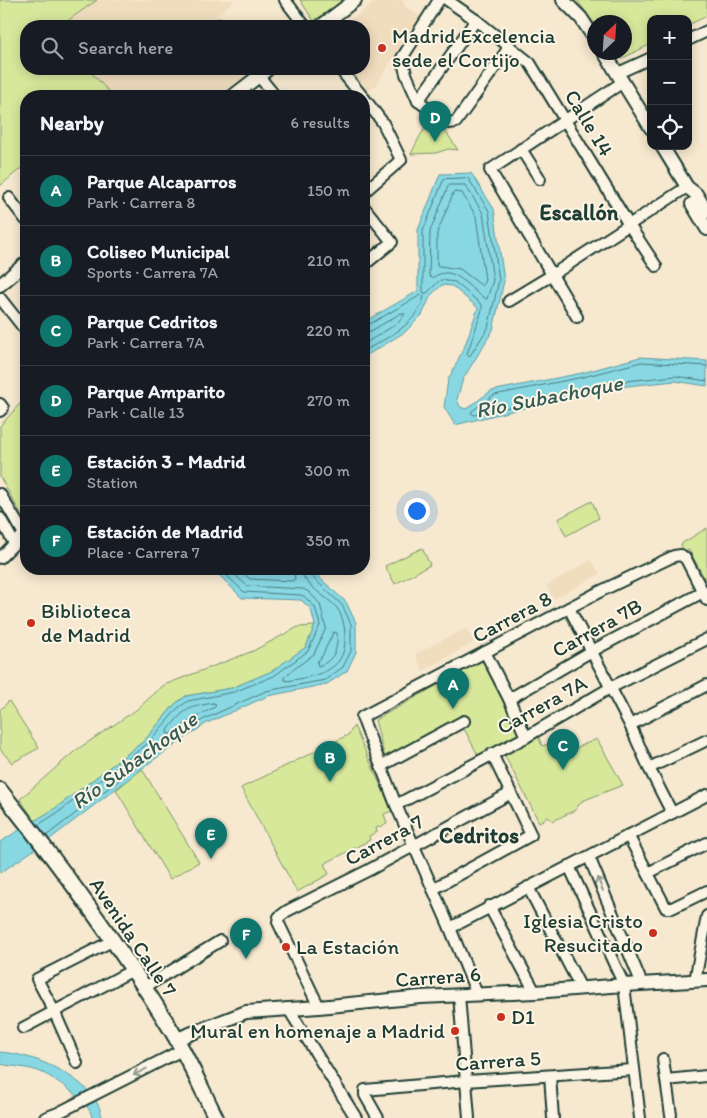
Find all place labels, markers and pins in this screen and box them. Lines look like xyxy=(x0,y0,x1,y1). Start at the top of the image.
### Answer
place label: Madrid Excelencia sede el Cortijo xyxy=(392,23,556,72)
marker: Madrid Excelencia sede el Cortijo xyxy=(376,42,388,54)
pin: D xyxy=(419,101,451,142)
place label: Biblioteca de Madrid xyxy=(41,598,131,647)
marker: Biblioteca de Madrid xyxy=(25,617,37,629)
pin: A xyxy=(437,668,469,709)
pin: C xyxy=(547,729,579,770)
pin: B xyxy=(314,741,346,782)
pin: E xyxy=(195,818,227,859)
place label: Iglesia Cristo Resucitado xyxy=(523,908,643,957)
pin: F xyxy=(230,918,262,959)
marker: Iglesia Cristo Resucitado xyxy=(647,927,659,939)
place label: La Estación xyxy=(296,934,399,959)
marker: La Estación xyxy=(280,941,292,953)
place label: D1 xyxy=(511,1004,535,1029)
marker: D1 xyxy=(495,1011,507,1023)
place label: Mural en homenaje a Madrid xyxy=(190,1018,446,1043)
marker: Mural en homenaje a Madrid xyxy=(449,1025,461,1037)

